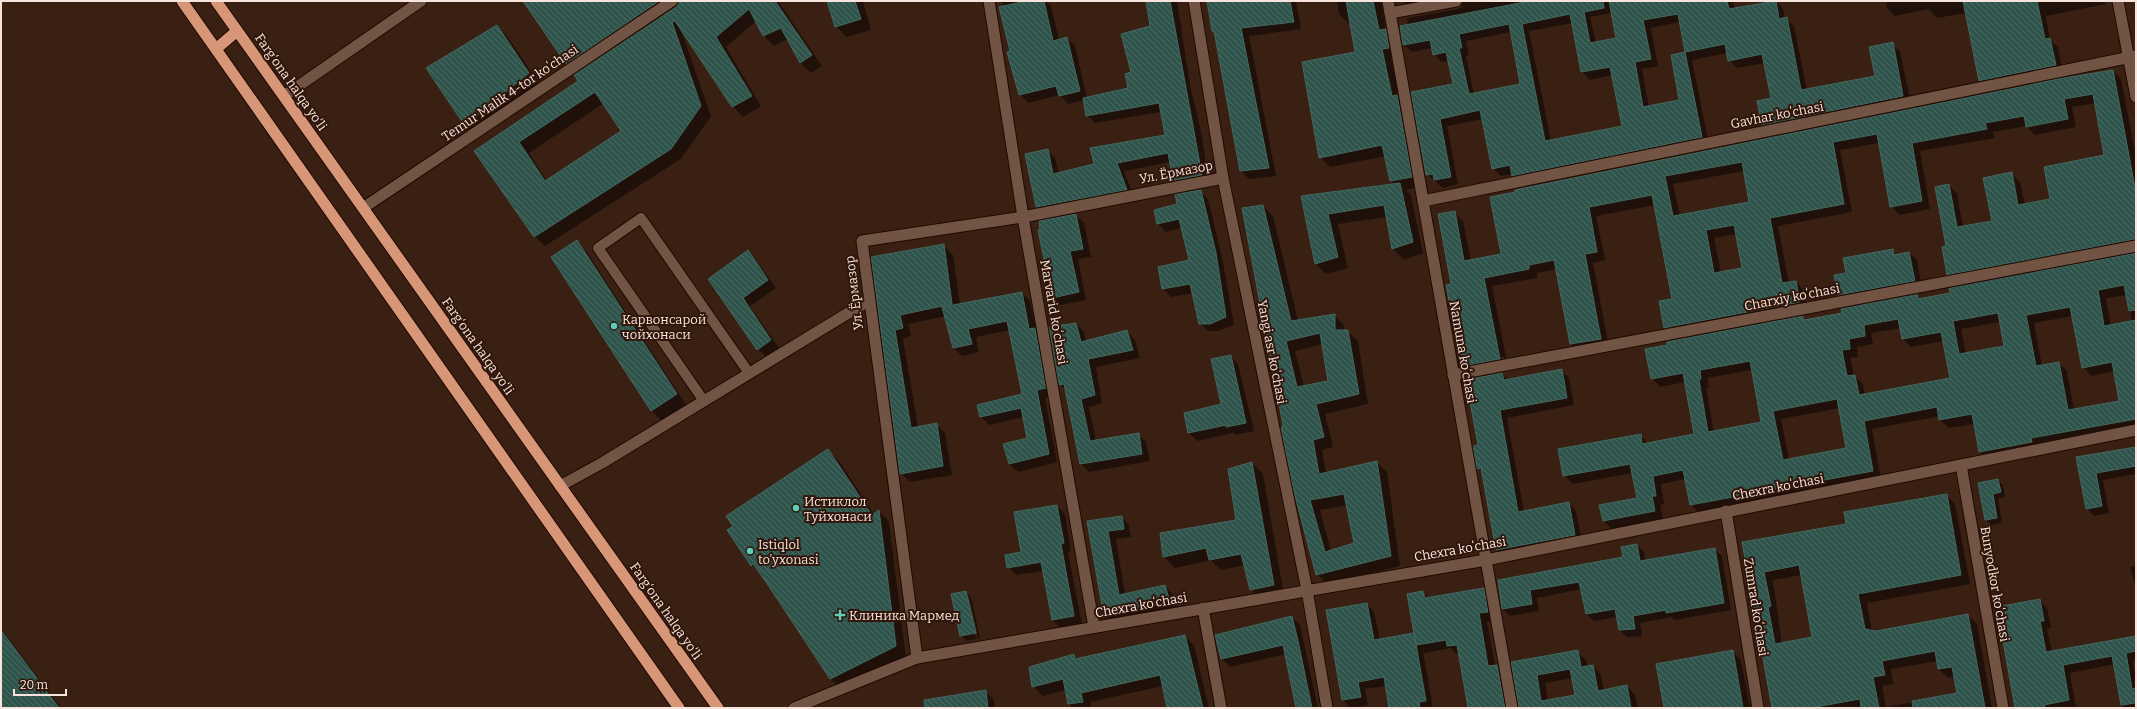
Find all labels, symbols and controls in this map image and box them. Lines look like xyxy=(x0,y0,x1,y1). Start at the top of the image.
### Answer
street label: Farg‘ona halqa yo‘li xyxy=(252,31,330,133)
street label: Temur Malik 4-tor koʻchasi xyxy=(439,42,581,144)
street label: Gavhar koʻchasi xyxy=(1729,99,1825,131)
street label: Ул. Ёрмазор xyxy=(1138,157,1214,186)
street label: Ул. Ёрмазор xyxy=(842,255,866,331)
street label: Marvarid koʻchasi xyxy=(1037,259,1071,366)
street label: Charxiy koʻchasi xyxy=(1743,280,1841,314)
street label: Farg‘ona halqa yo‘li xyxy=(439,295,517,397)
street label: Yangi asr koʻchasi xyxy=(1255,299,1289,406)
street label: Namuna koʻchasi xyxy=(1447,300,1479,405)
place label: Карвонсарой чойхонаси xyxy=(621,312,707,342)
marker: Карвонсарой чойхонаси xyxy=(609,321,619,331)
street label: Chexra koʻchasi xyxy=(1731,471,1825,503)
place label: Истиклол Туйхонаси xyxy=(804,494,872,524)
marker: Истиклол Туйхонаси xyxy=(791,503,801,513)
street label: Bunyodkor koʻchasi xyxy=(1977,525,2013,643)
street label: Chexra koʻchasi xyxy=(1413,534,1507,564)
place label: Istiqlol to’yxonasi xyxy=(758,537,819,567)
marker: Istiqlol to’yxonasi xyxy=(745,546,755,556)
street label: Zumrad koʻchasi xyxy=(1741,557,1771,657)
street label: Farg‘ona halqa yo‘li xyxy=(627,560,705,662)
street label: Chexra koʻchasi xyxy=(1094,590,1188,620)
place label: Клиника Мармед xyxy=(849,608,960,623)
marker: Клиника Мармед xyxy=(834,609,846,621)
scale bar xyxy=(14,671,66,697)
text: 20 m xyxy=(20,678,49,692)

